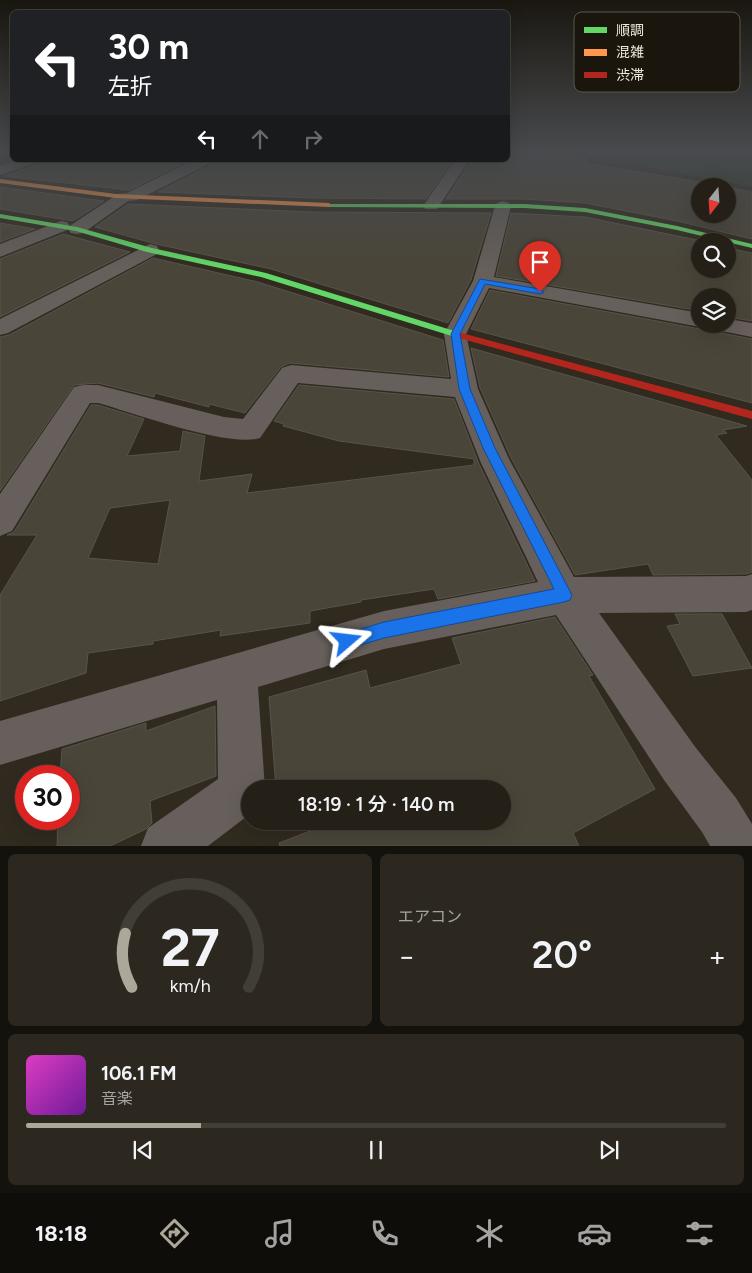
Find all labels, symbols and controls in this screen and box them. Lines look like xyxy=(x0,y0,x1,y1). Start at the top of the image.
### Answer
legend xyxy=(574,12,740,92)
text: 順調 xyxy=(616,22,644,39)
text: 30 m xyxy=(108,26,189,68)
icon: left xyxy=(25,30,90,95)
text: 混雑 xyxy=(616,44,644,61)
text: 渋滞 xyxy=(616,67,644,84)
text: 左折 xyxy=(108,73,152,100)
icon: left xyxy=(193,125,221,153)
icon: ahead xyxy=(246,125,274,153)
icon: right xyxy=(299,125,327,153)
north arrow xyxy=(691,178,736,222)
map controls xyxy=(691,178,736,333)
button: search xyxy=(691,233,736,278)
pin xyxy=(519,241,561,292)
icon: arrive xyxy=(526,248,554,276)
button: layers xyxy=(691,288,736,333)
position arrow xyxy=(320,614,372,666)
speed limit sign: 30 xyxy=(15,765,80,830)
text: 18:19 · 1 分 · 140 m xyxy=(298,793,454,816)
text: エアコン xyxy=(398,907,462,926)
text: 27 xyxy=(160,917,220,979)
text: 20° xyxy=(532,932,592,978)
text: − xyxy=(398,939,415,973)
text: + xyxy=(709,939,726,973)
text: km/h xyxy=(170,975,210,996)
text: 106.1 FM xyxy=(101,1062,176,1085)
text: 音楽 xyxy=(101,1089,133,1108)
icon: previous xyxy=(129,1136,157,1164)
icon: pause xyxy=(362,1136,390,1164)
icon: next xyxy=(595,1136,623,1164)
icon: directions xyxy=(157,1216,192,1251)
icon: music xyxy=(262,1216,297,1251)
icon: phone xyxy=(367,1216,402,1251)
icon: climate xyxy=(472,1216,507,1251)
icon: car xyxy=(577,1216,612,1251)
icon: filters xyxy=(682,1216,717,1251)
text: 18:18 xyxy=(35,1220,87,1247)

